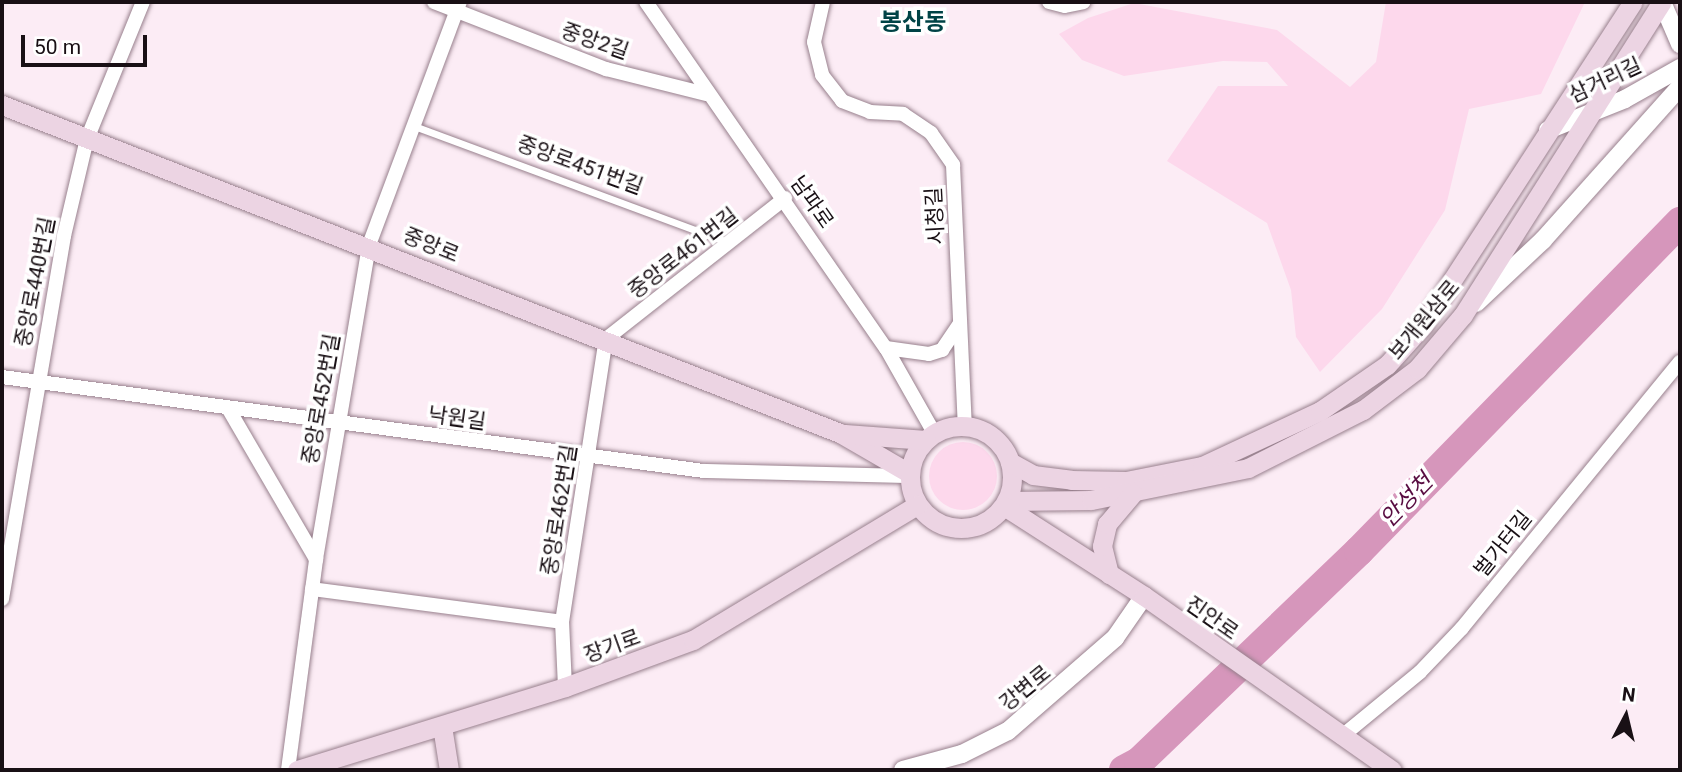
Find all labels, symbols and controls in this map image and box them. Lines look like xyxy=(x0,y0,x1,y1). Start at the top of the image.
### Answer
district label: 봉산동 xyxy=(880,9,946,37)
street label: 중앙2길 xyxy=(558,18,632,64)
scale bar xyxy=(24,21,150,65)
text: 50 m xyxy=(34,35,81,59)
street label: 삼거리길 xyxy=(1565,52,1645,108)
street label: 중앙로451번길 xyxy=(514,131,646,199)
street label: 남파로 xyxy=(785,171,839,233)
street label: 시청길 xyxy=(921,186,949,246)
street label: 중앙로461번길 xyxy=(623,202,743,304)
street label: 중앙로440번길 xyxy=(10,215,60,349)
street label: 중앙로 xyxy=(399,222,463,268)
street label: 보개원삼로 xyxy=(1383,275,1465,365)
street label: 중앙로452번길 xyxy=(297,332,345,466)
street label: 낙원길 xyxy=(427,401,487,435)
street label: 중앙로462번길 xyxy=(536,443,582,577)
water label: 안성천 xyxy=(1375,469,1439,533)
street label: 벌가터길 xyxy=(1469,506,1537,582)
street label: 진안로 xyxy=(1181,591,1243,645)
street label: 장기로 xyxy=(580,624,644,668)
street label: 강변로 xyxy=(995,660,1055,716)
north arrow xyxy=(1591,681,1661,751)
text: N xyxy=(1621,682,1637,707)

